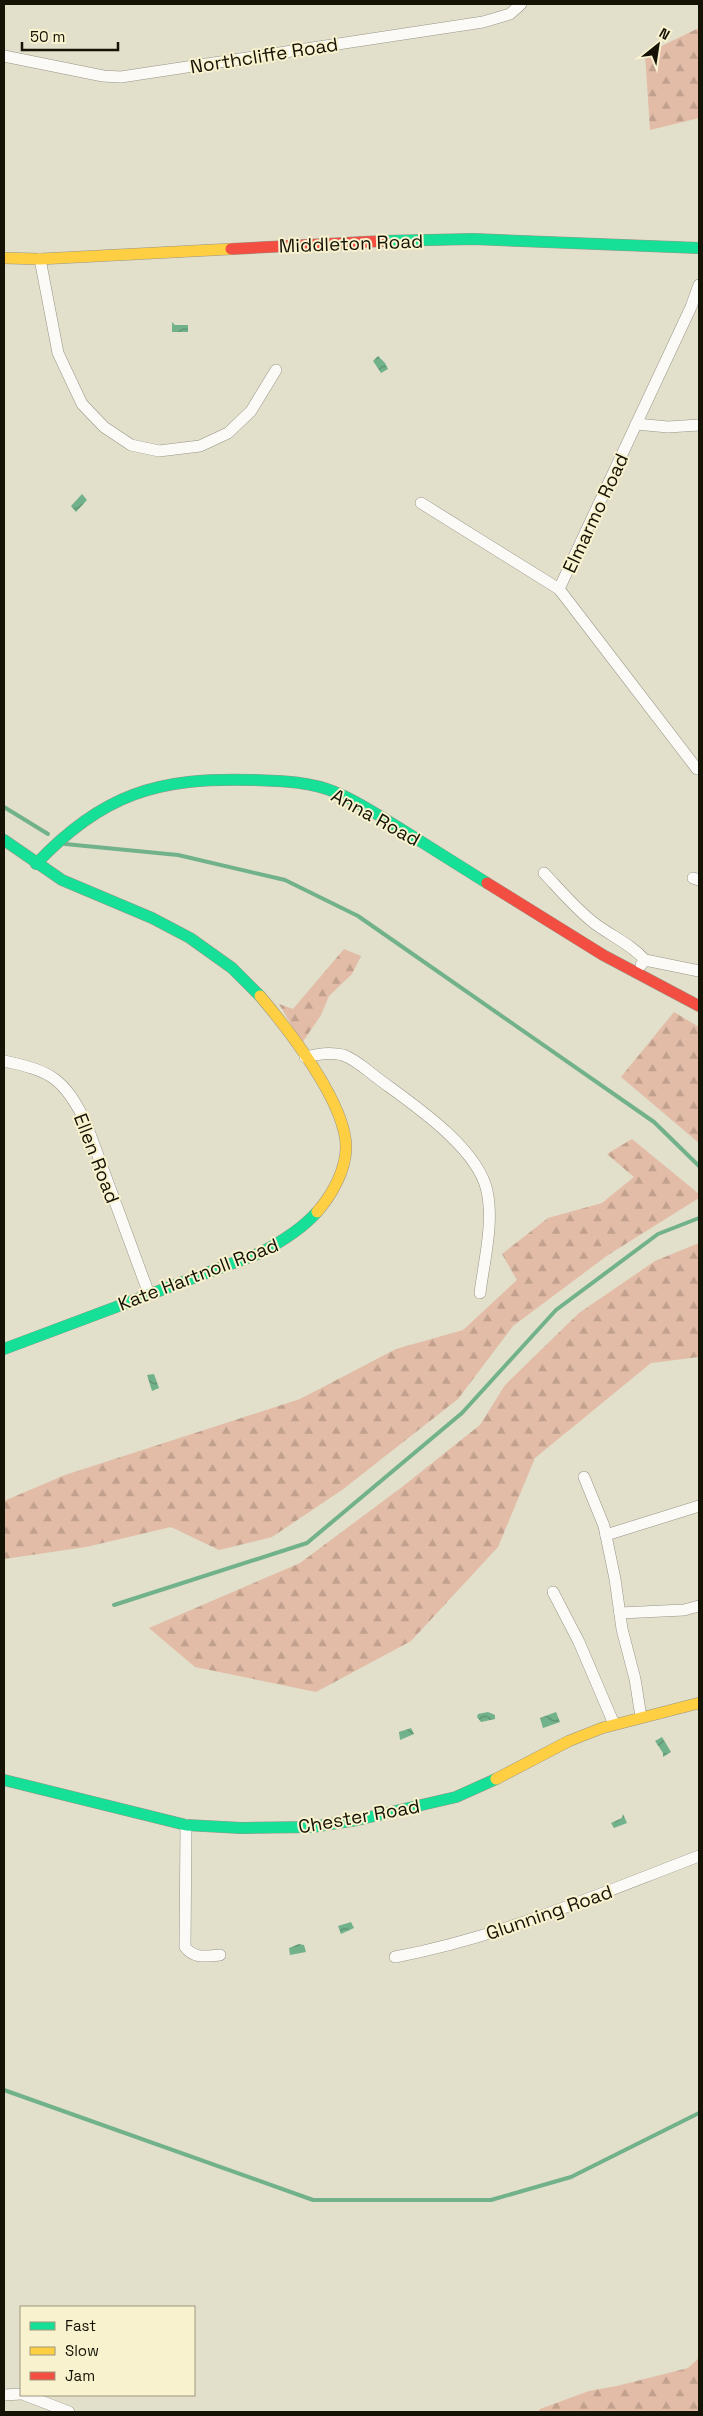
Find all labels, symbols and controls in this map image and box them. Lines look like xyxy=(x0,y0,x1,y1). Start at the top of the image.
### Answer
scale bar xyxy=(22,20,119,52)
north arrow xyxy=(633,20,683,70)
text: N xyxy=(656,24,673,44)
text: 50 m xyxy=(30,27,65,46)
street label: Northcliffe Road xyxy=(188,31,340,80)
street label: Middleton Road xyxy=(278,228,424,259)
street label: Elmarmo Road xyxy=(557,449,634,577)
street label: Anna Road xyxy=(327,783,425,852)
street label: Ellen Road xyxy=(68,1110,125,1207)
street label: Kate Hartnoll Road xyxy=(114,1232,282,1317)
street label: Chester Road xyxy=(296,1793,422,1840)
street label: Glunning Road xyxy=(483,1879,616,1946)
legend xyxy=(20,2306,195,2396)
text: Fast xyxy=(65,2316,96,2335)
text: Slow xyxy=(65,2341,99,2360)
text: Jam xyxy=(65,2366,95,2385)

